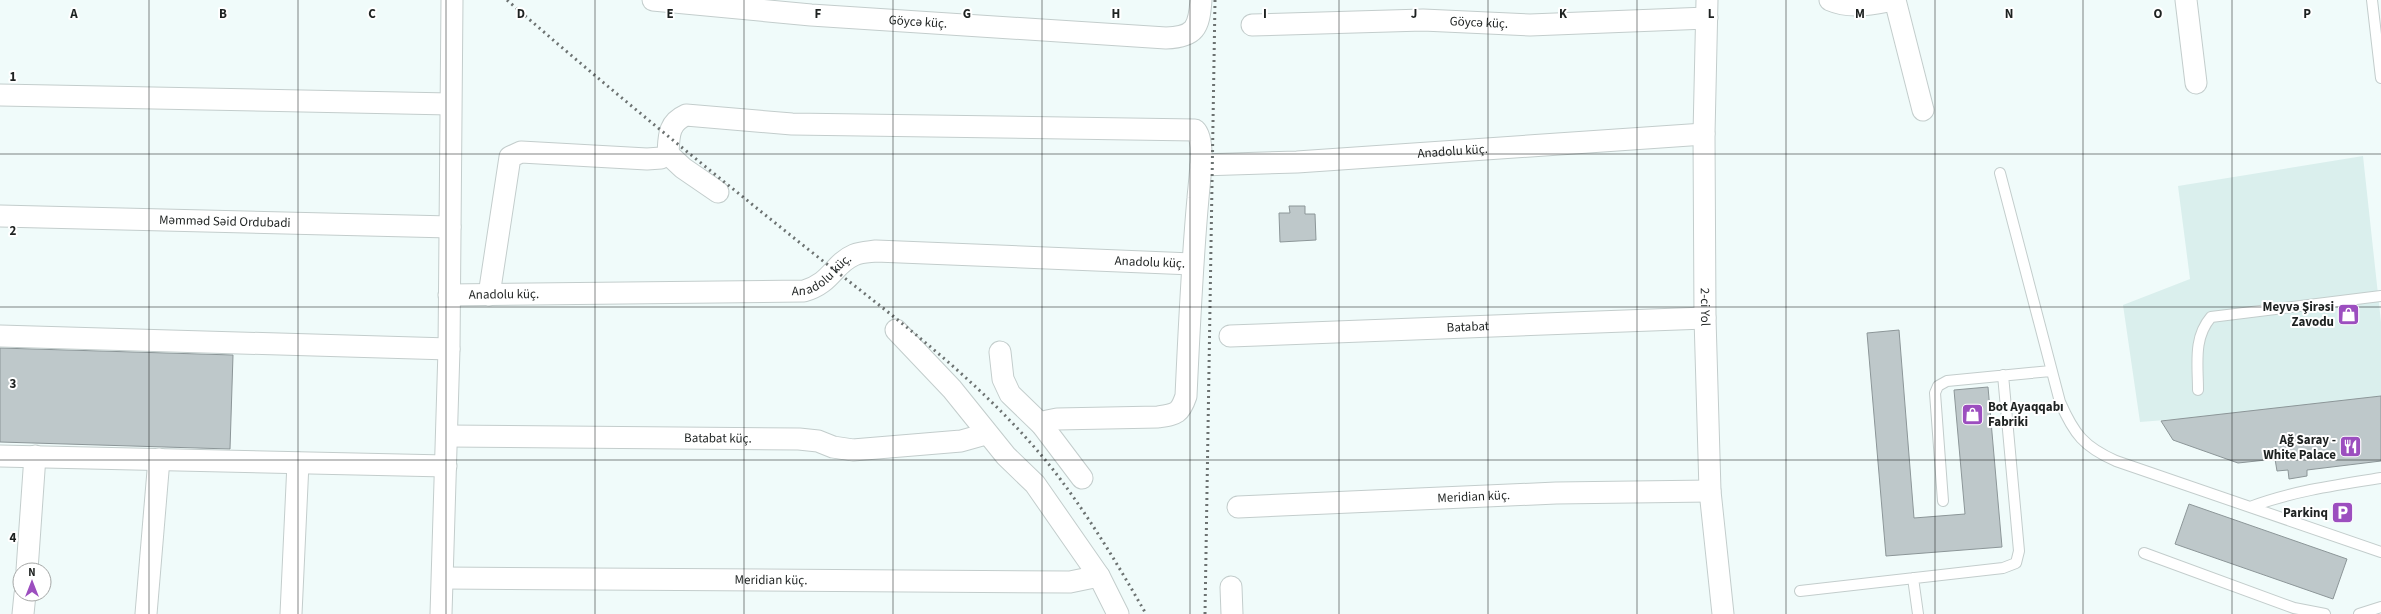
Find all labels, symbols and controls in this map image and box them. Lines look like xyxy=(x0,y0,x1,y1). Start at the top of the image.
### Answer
text: A xyxy=(69,5,78,23)
text: B xyxy=(219,5,227,23)
text: C xyxy=(368,5,376,23)
text: D xyxy=(517,5,525,23)
text: E xyxy=(666,5,674,23)
text: F xyxy=(815,5,822,23)
text: G xyxy=(963,5,971,23)
text: H xyxy=(1112,5,1120,23)
text: I xyxy=(1263,5,1267,23)
text: J xyxy=(1411,5,1417,23)
text: K xyxy=(1559,5,1568,23)
text: L xyxy=(1708,5,1715,23)
text: M xyxy=(1855,5,1865,23)
text: N xyxy=(2005,5,2013,23)
text: O xyxy=(2154,5,2163,23)
text: P xyxy=(2303,5,2311,23)
street label: Göycə küç. xyxy=(888,11,948,33)
street label: Göycə küç. xyxy=(1449,12,1509,33)
text: 1 xyxy=(10,68,17,86)
street label: Anadolu küç. xyxy=(1417,140,1488,163)
street label: Məmməd Səid Ordubadi xyxy=(159,211,291,232)
text: 2 xyxy=(10,222,17,240)
street label: Anadolu küç. xyxy=(792,249,855,300)
street label: Anadolu küç. xyxy=(1114,252,1186,273)
street label: Anadolu küç. xyxy=(469,285,539,304)
street label: 2-ci Yol xyxy=(1696,288,1714,326)
place label: Meyvə Şirəsi Zavodu xyxy=(2263,298,2334,331)
shop icon: Meyvə Şirəsi Zavodu xyxy=(2336,301,2362,327)
street label: Batabat xyxy=(1446,317,1490,337)
text: 3 xyxy=(10,375,17,393)
place label: Bot Ayaqqabı Fabriki xyxy=(1988,398,2064,431)
shop icon: Bot Ayaqqabı Fabriki xyxy=(1960,401,1986,427)
street label: Batabat küç. xyxy=(684,429,752,448)
place label: Ağ Saray - White Palace xyxy=(2263,431,2336,464)
restaurant icon: Ağ Saray - White Palace xyxy=(2338,434,2364,460)
street label: Meridian küç. xyxy=(1437,486,1511,507)
parking icon: Parkinq xyxy=(2330,500,2356,526)
place label: Parkinq xyxy=(2283,504,2328,522)
text: 4 xyxy=(10,529,17,547)
north arrow xyxy=(12,562,52,602)
text: N xyxy=(28,565,36,580)
street label: Meridian küç. xyxy=(734,571,807,589)

